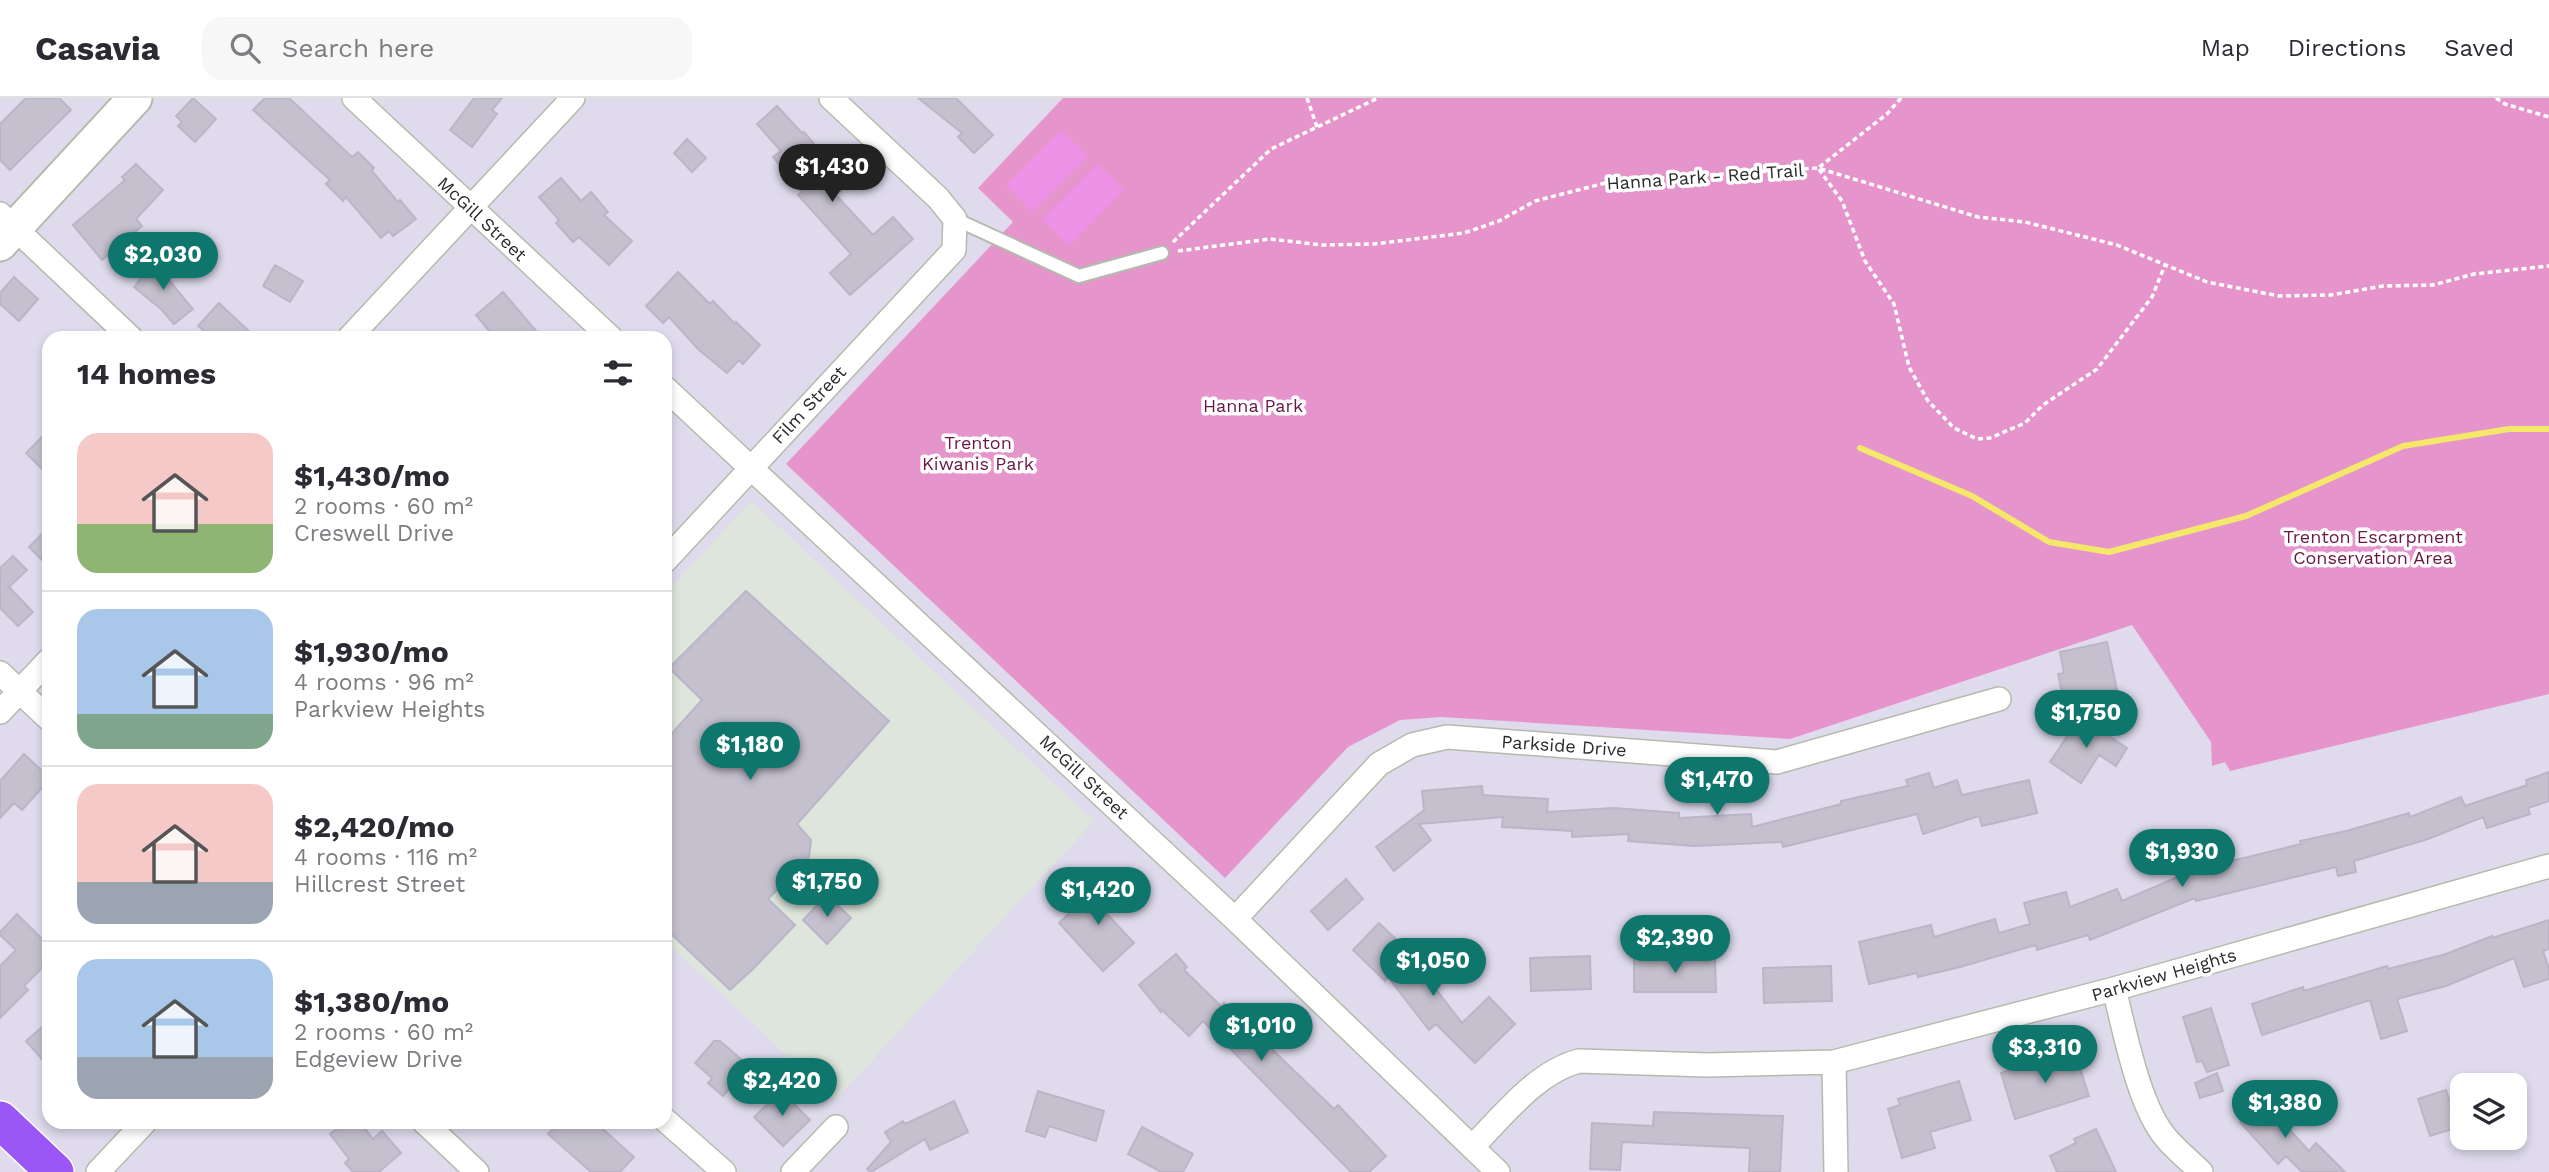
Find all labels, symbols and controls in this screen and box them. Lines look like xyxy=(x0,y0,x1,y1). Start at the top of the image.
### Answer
search box xyxy=(202,17,692,80)
text: Casavia xyxy=(35,29,160,68)
icon: search xyxy=(226,29,264,67)
text: Search here xyxy=(282,33,434,63)
text: Map xyxy=(2201,34,2250,62)
text: Directions xyxy=(2288,34,2406,62)
text: Saved xyxy=(2444,34,2514,62)
pin: $1,430 xyxy=(775,144,889,204)
text: $1,430 xyxy=(795,153,869,180)
street label: Hanna Park - Red Trail xyxy=(1606,159,1805,194)
street label: McGill Street xyxy=(434,172,531,265)
pin: $2,030 xyxy=(106,232,220,292)
text: $2,030 xyxy=(124,241,202,268)
icon: filters xyxy=(599,354,637,392)
text: 14 homes xyxy=(77,356,216,391)
street label: Film Street xyxy=(767,361,850,448)
park label: Hanna Park xyxy=(1203,395,1303,416)
park label: Trenton Kiwanis Park xyxy=(922,432,1034,474)
text: $1,430/mo xyxy=(294,458,450,493)
icon: home xyxy=(133,461,217,545)
text: 2 rooms · 60 m² xyxy=(294,493,473,520)
text: Creswell Drive xyxy=(294,520,454,547)
park label: Trenton Escarpment Conservation Area xyxy=(2283,526,2463,568)
text: $1,930/mo xyxy=(294,634,449,669)
icon: home xyxy=(133,637,217,721)
text: 4 rooms · 96 m² xyxy=(294,669,474,696)
pin: $1,750 xyxy=(2029,690,2143,750)
text: Parkview Heights xyxy=(294,696,485,723)
text: $1,750 xyxy=(2051,699,2121,726)
pin: $1,180 xyxy=(693,722,807,782)
street label: McGill Street xyxy=(1036,730,1133,823)
text: $1,180 xyxy=(716,731,784,758)
street label: Parkside Drive xyxy=(1501,731,1627,760)
pin: $1,470 xyxy=(1660,758,1774,817)
text: $1,470 xyxy=(1680,766,1754,793)
text: $2,420/mo xyxy=(294,809,454,844)
icon: home xyxy=(133,812,217,896)
pin: $1,930 xyxy=(2125,830,2239,889)
text: $1,930 xyxy=(2145,838,2219,865)
text: 4 rooms · 116 m² xyxy=(294,844,477,871)
pin: $1,750 xyxy=(770,860,884,919)
text: $1,750 xyxy=(792,868,862,895)
pin: $1,420 xyxy=(1041,868,1155,927)
text: Hillcrest Street xyxy=(294,871,465,898)
text: $1,420 xyxy=(1061,876,1135,903)
pin: $2,390 xyxy=(1618,916,1732,975)
text: $2,390 xyxy=(1636,924,1714,951)
pin: $1,050 xyxy=(1376,939,1490,998)
street label: Parkview Heights xyxy=(2089,944,2239,1005)
text: $1,050 xyxy=(1396,947,1470,974)
text: $1,380/mo xyxy=(294,984,449,1019)
icon: home xyxy=(133,987,217,1071)
pin: $1,010 xyxy=(1204,1004,1318,1063)
text: $1,010 xyxy=(1226,1012,1296,1039)
text: 2 rooms · 60 m² xyxy=(294,1019,473,1046)
pin: $3,310 xyxy=(1988,1026,2102,1085)
text: $3,310 xyxy=(2008,1034,2082,1061)
text: Edgeview Drive xyxy=(294,1046,463,1073)
pin: $2,420 xyxy=(725,1058,839,1118)
text: $2,420 xyxy=(743,1067,821,1094)
map controls xyxy=(2450,1073,2527,1150)
button: layers xyxy=(2450,1073,2527,1150)
pin: $1,380 xyxy=(2228,1080,2342,1140)
text: $1,380 xyxy=(2248,1089,2322,1116)

